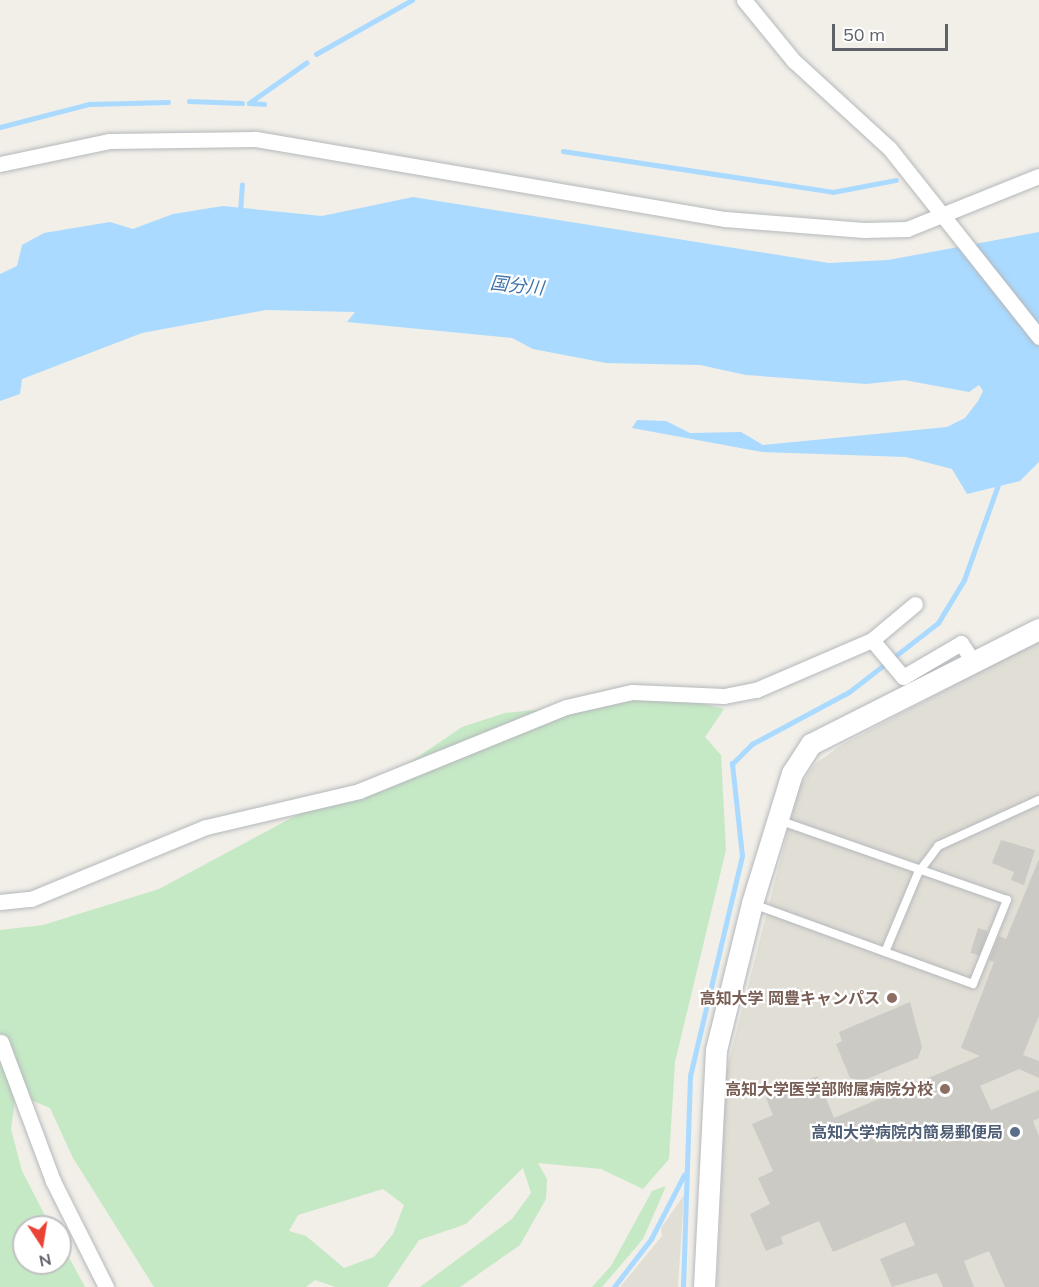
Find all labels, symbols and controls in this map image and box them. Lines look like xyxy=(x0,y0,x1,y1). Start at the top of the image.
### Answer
scale bar xyxy=(835,12,950,50)
text: 50 m xyxy=(843,23,885,46)
water label: 国分川 xyxy=(489,272,545,300)
place label: 高知大学 岡豊キャンパス xyxy=(700,988,880,1008)
marker: 高知大学 岡豊キャンパス xyxy=(885,991,899,1005)
place label: 高知大学医学部附属病院分校 xyxy=(725,1079,933,1099)
marker: 高知大学医学部附属病院分校 xyxy=(938,1082,952,1096)
place label: 高知大学病院内簡易郵便局 xyxy=(811,1122,1003,1142)
marker: 高知大学病院内簡易郵便局 xyxy=(1008,1125,1022,1139)
north arrow xyxy=(12,1215,72,1275)
text: N xyxy=(37,1250,53,1272)

